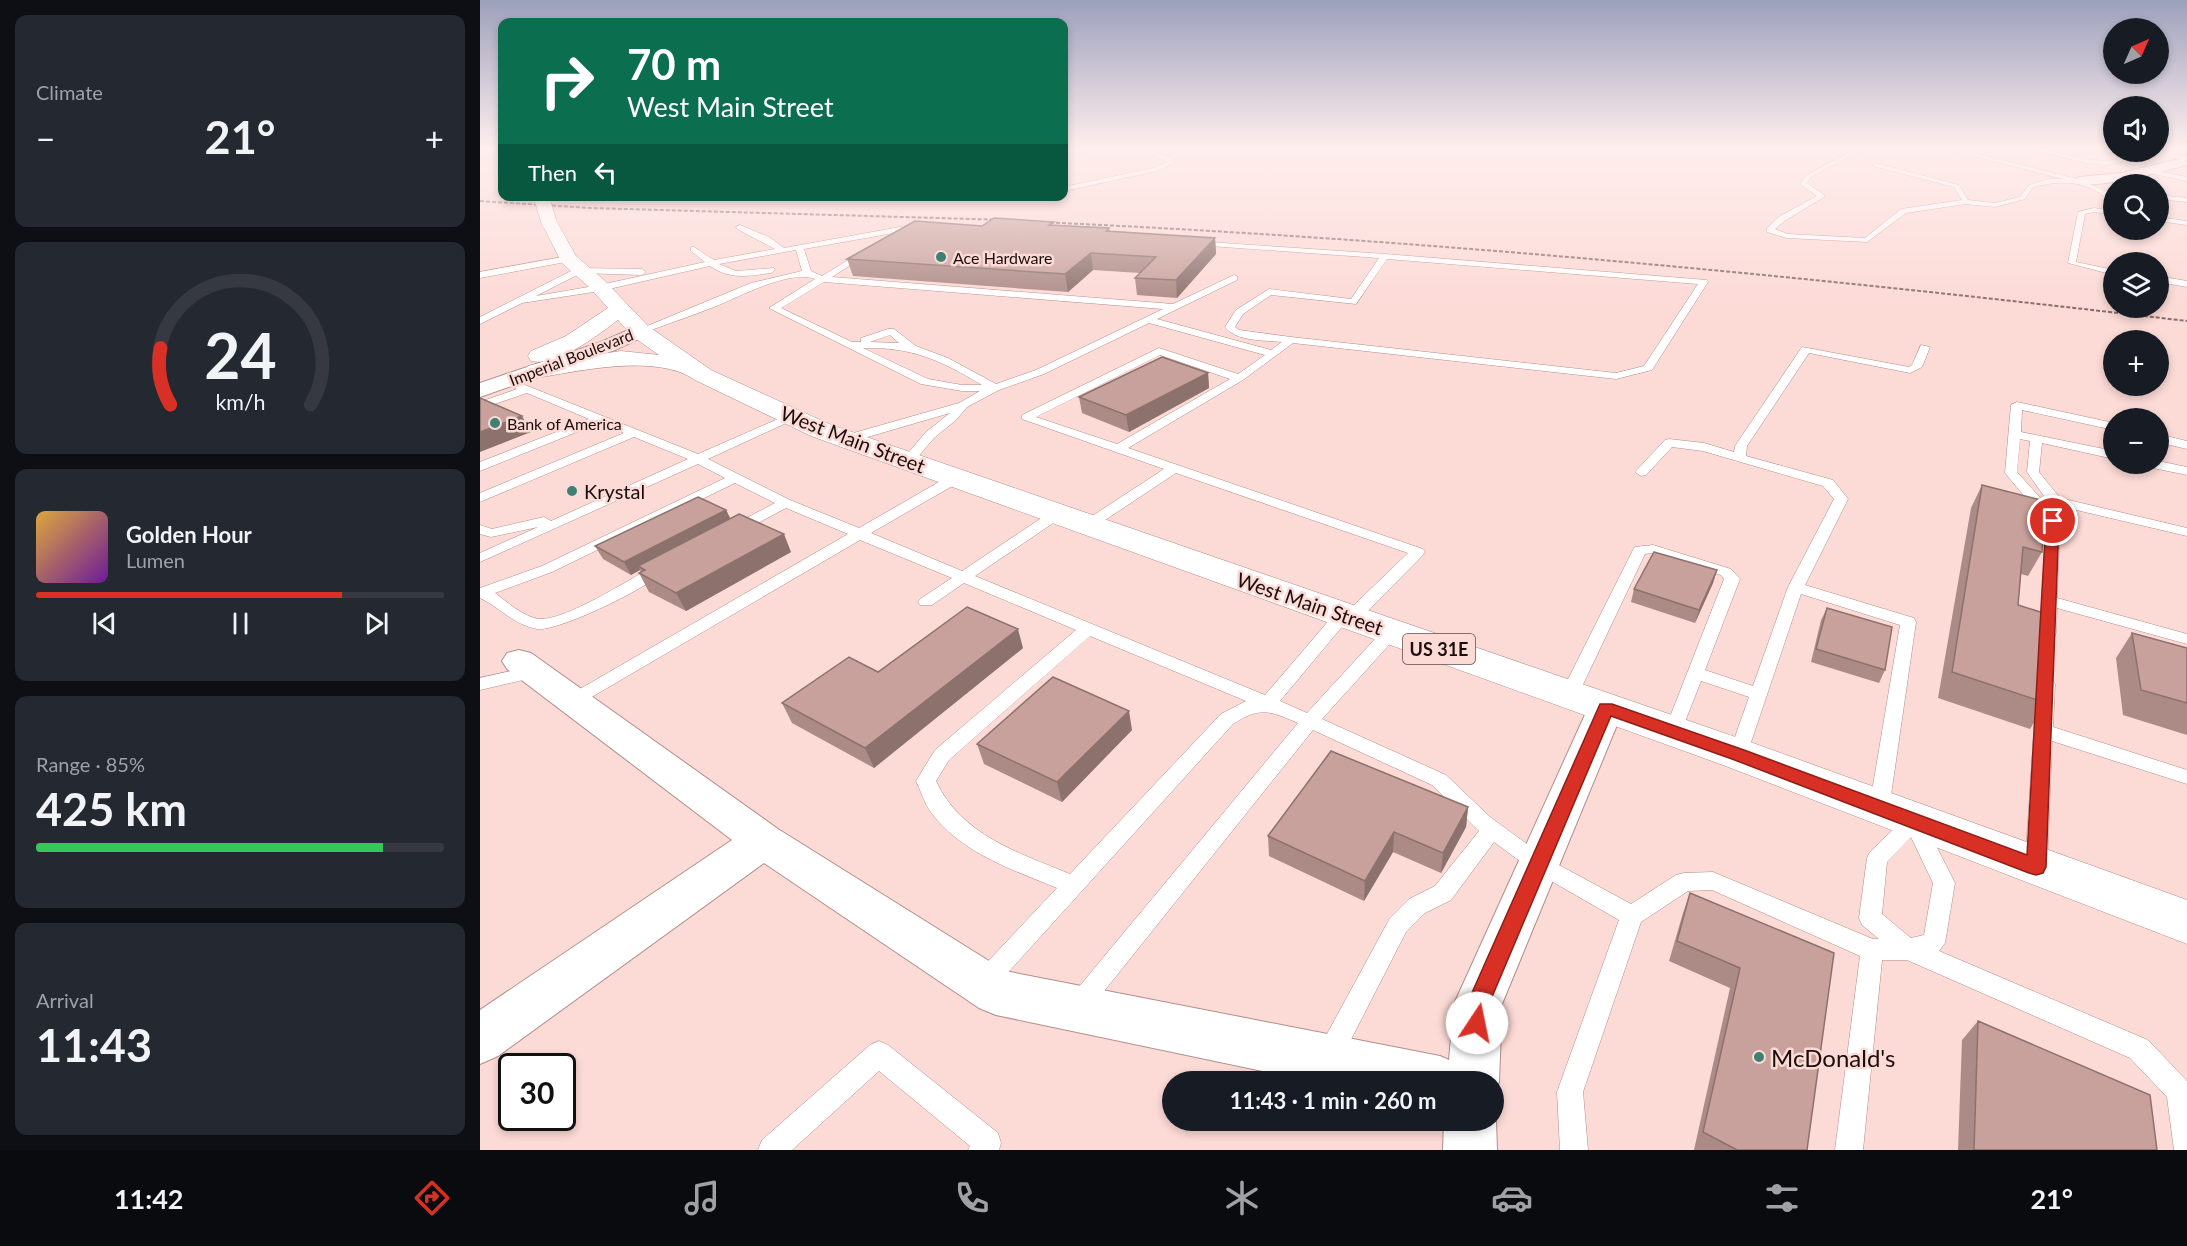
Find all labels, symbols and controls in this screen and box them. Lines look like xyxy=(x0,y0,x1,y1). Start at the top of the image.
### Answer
north arrow xyxy=(2103,18,2169,84)
map controls xyxy=(2103,18,2169,474)
text: 70 m xyxy=(627,39,721,89)
icon: right xyxy=(528,42,606,120)
text: Climate xyxy=(36,80,103,104)
text: West Main Street xyxy=(627,90,834,123)
button: sound xyxy=(2103,96,2169,162)
text: 21° xyxy=(205,110,275,164)
text: − xyxy=(36,118,55,158)
text: + xyxy=(425,118,444,158)
icon: left xyxy=(589,156,622,189)
text: Then xyxy=(528,159,577,186)
button: search xyxy=(2103,174,2169,240)
place label: Ace Hardware xyxy=(953,248,1052,267)
marker: Ace Hardware xyxy=(934,250,948,264)
button: layers xyxy=(2103,252,2169,318)
text: 24 xyxy=(204,317,276,392)
street label: Imperial Boulevard xyxy=(506,325,636,389)
button: + xyxy=(2103,330,2169,396)
text: km/h xyxy=(215,389,265,415)
street label: West Main Street xyxy=(777,400,929,478)
button: − xyxy=(2103,408,2169,474)
place label: Bank of America xyxy=(507,414,622,433)
marker: Bank of America xyxy=(488,416,502,430)
place label: Krystal xyxy=(584,479,645,503)
marker: Krystal xyxy=(565,484,579,498)
pin xyxy=(2027,495,2078,546)
icon: arrive xyxy=(2036,504,2069,537)
text: Golden Hour xyxy=(126,521,252,548)
text: Lumen xyxy=(126,548,185,572)
street label: West Main Street xyxy=(1234,567,1386,639)
icon: previous xyxy=(88,607,121,640)
icon: pause xyxy=(224,607,257,640)
icon: next xyxy=(360,607,393,640)
road number: US 31E xyxy=(1403,634,1475,664)
text: Range · 85% xyxy=(36,752,145,776)
text: 425 km xyxy=(36,782,187,836)
text: Arrival xyxy=(36,988,94,1012)
position arrow xyxy=(1445,991,1509,1055)
text: 11:43 xyxy=(36,1018,152,1072)
place label: McDonald's xyxy=(1771,1043,1895,1072)
marker: McDonald's xyxy=(1752,1050,1766,1064)
speed limit sign: 30 xyxy=(498,1053,576,1131)
text: 11:43 · 1 min · 260 m xyxy=(1230,1087,1436,1114)
icon: directions xyxy=(411,1177,453,1219)
icon: music xyxy=(681,1177,723,1219)
icon: phone xyxy=(951,1177,993,1219)
icon: climate xyxy=(1221,1177,1263,1219)
icon: car xyxy=(1491,1177,1533,1219)
icon: filters xyxy=(1761,1177,1803,1219)
text: 11:42 xyxy=(114,1182,184,1215)
text: 21° xyxy=(2030,1182,2073,1215)

